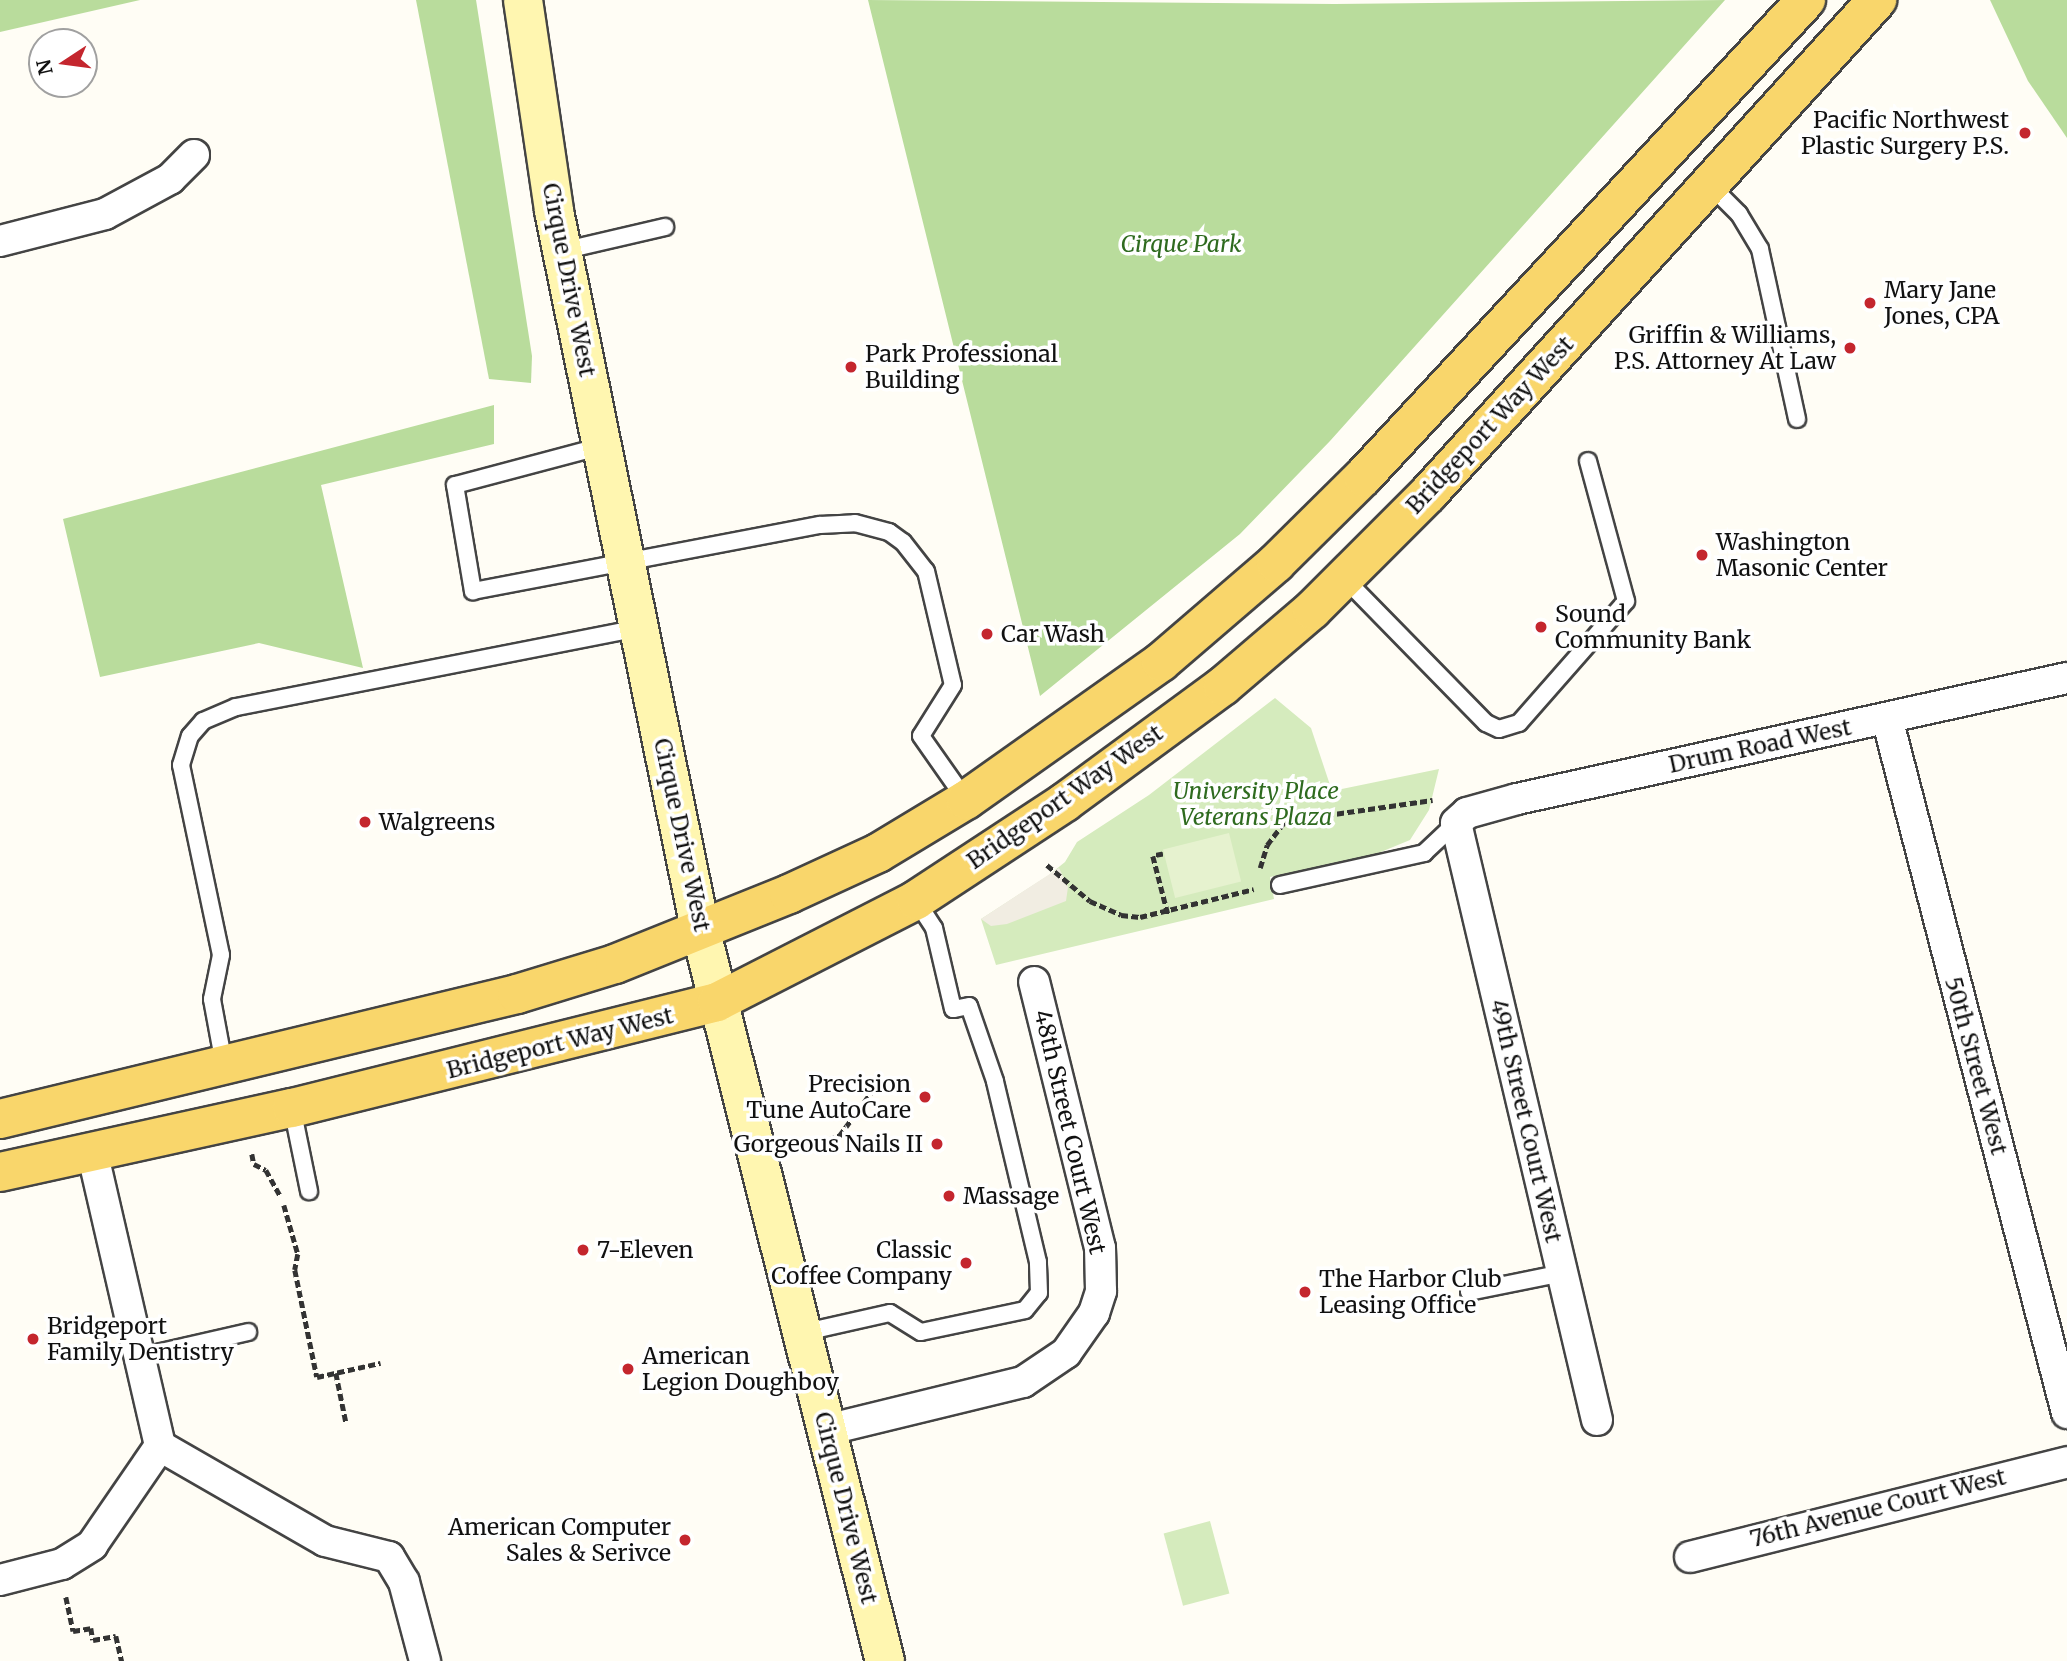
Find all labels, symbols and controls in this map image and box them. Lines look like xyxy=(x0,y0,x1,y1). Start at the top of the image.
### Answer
north arrow xyxy=(28,28,98,98)
text: N xyxy=(31,57,58,77)
place label: Pacific Northwest Plastic Surgery P.S. xyxy=(1801,106,2009,160)
marker: Pacific Northwest Plastic Surgery P.S. xyxy=(2015,123,2035,143)
street label: Cirque Drive West xyxy=(537,181,601,379)
park label: Cirque Park xyxy=(1120,230,1242,258)
place label: Mary Jane Jones, CPA xyxy=(1884,276,1999,330)
marker: Mary Jane Jones, CPA xyxy=(1862,295,1878,311)
place label: Griffin & Williams, P.S. Attorney At Law xyxy=(1614,321,1836,375)
street label: Bridgeport Way West xyxy=(1401,331,1579,519)
place label: Park Professional Building xyxy=(865,340,1058,394)
marker: Griffin & Williams, P.S. Attorney At Law xyxy=(1842,340,1858,356)
marker: Park Professional Building xyxy=(843,359,859,375)
place label: Washington Masonic Center xyxy=(1716,528,1888,582)
marker: Washington Masonic Center xyxy=(1694,547,1710,563)
place label: Sound Community Bank xyxy=(1555,600,1751,654)
marker: Sound Community Bank xyxy=(1533,619,1549,635)
place label: Car Wash xyxy=(1001,620,1105,648)
marker: Car Wash xyxy=(979,626,995,642)
street label: Drum Road West xyxy=(1666,713,1854,779)
street label: Bridgeport Way West xyxy=(962,719,1168,875)
street label: Cirque Drive West xyxy=(648,736,716,934)
park label: University Place Veterans Plaza xyxy=(1173,777,1339,831)
place label: Walgreens xyxy=(379,808,495,836)
marker: Walgreens xyxy=(357,814,373,830)
street label: 50th Street West xyxy=(1939,974,2013,1158)
street label: 49th Street Court West xyxy=(1485,997,1567,1245)
street label: Bridgeport Way West xyxy=(444,1001,676,1085)
street label: 48th Street Court West xyxy=(1028,1007,1112,1257)
place label: Precision Tune AutoCare xyxy=(746,1070,911,1124)
marker: Precision Tune AutoCare xyxy=(917,1089,933,1105)
place label: Gorgeous Nails II xyxy=(734,1130,923,1158)
marker: Gorgeous Nails II xyxy=(929,1136,945,1152)
place label: Massage xyxy=(963,1182,1059,1210)
marker: Massage xyxy=(941,1188,957,1204)
place label: 7-Eleven xyxy=(597,1236,694,1264)
place label: Classic Coffee Company xyxy=(771,1236,952,1290)
marker: 7-Eleven xyxy=(575,1242,591,1258)
marker: Classic Coffee Company xyxy=(958,1255,974,1271)
place label: The Harbor Club Leasing Office xyxy=(1319,1265,1501,1319)
marker: The Harbor Club Leasing Office xyxy=(1297,1284,1313,1300)
place label: Bridgeport Family Dentistry xyxy=(47,1312,234,1366)
marker: Bridgeport Family Dentistry xyxy=(25,1331,41,1347)
place label: American Legion Doughboy xyxy=(642,1342,839,1396)
marker: American Legion Doughboy xyxy=(620,1361,636,1377)
street label: Cirque Drive West xyxy=(809,1409,883,1607)
street label: 76th Avenue Court West xyxy=(1747,1463,2009,1553)
place label: American Computer Sales & Serivce xyxy=(448,1513,671,1567)
marker: American Computer Sales & Serivce xyxy=(677,1532,693,1548)

